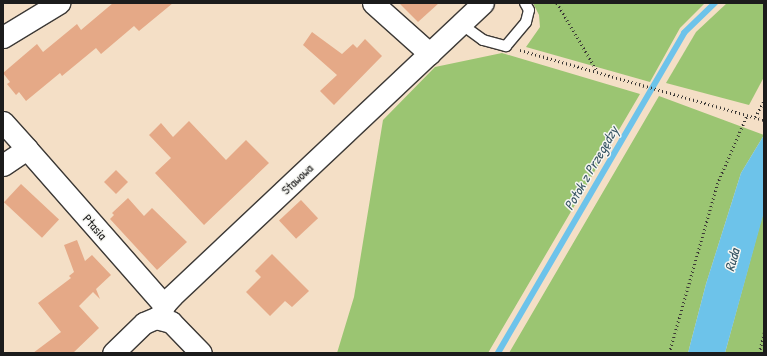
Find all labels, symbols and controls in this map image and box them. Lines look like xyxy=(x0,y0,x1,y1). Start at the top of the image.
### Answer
water label: Potok z Przegędzy xyxy=(560,123,622,213)
street label: Stawowa xyxy=(278,160,316,198)
street label: Ptasia xyxy=(80,211,110,243)
water label: Ruda xyxy=(721,247,743,273)

